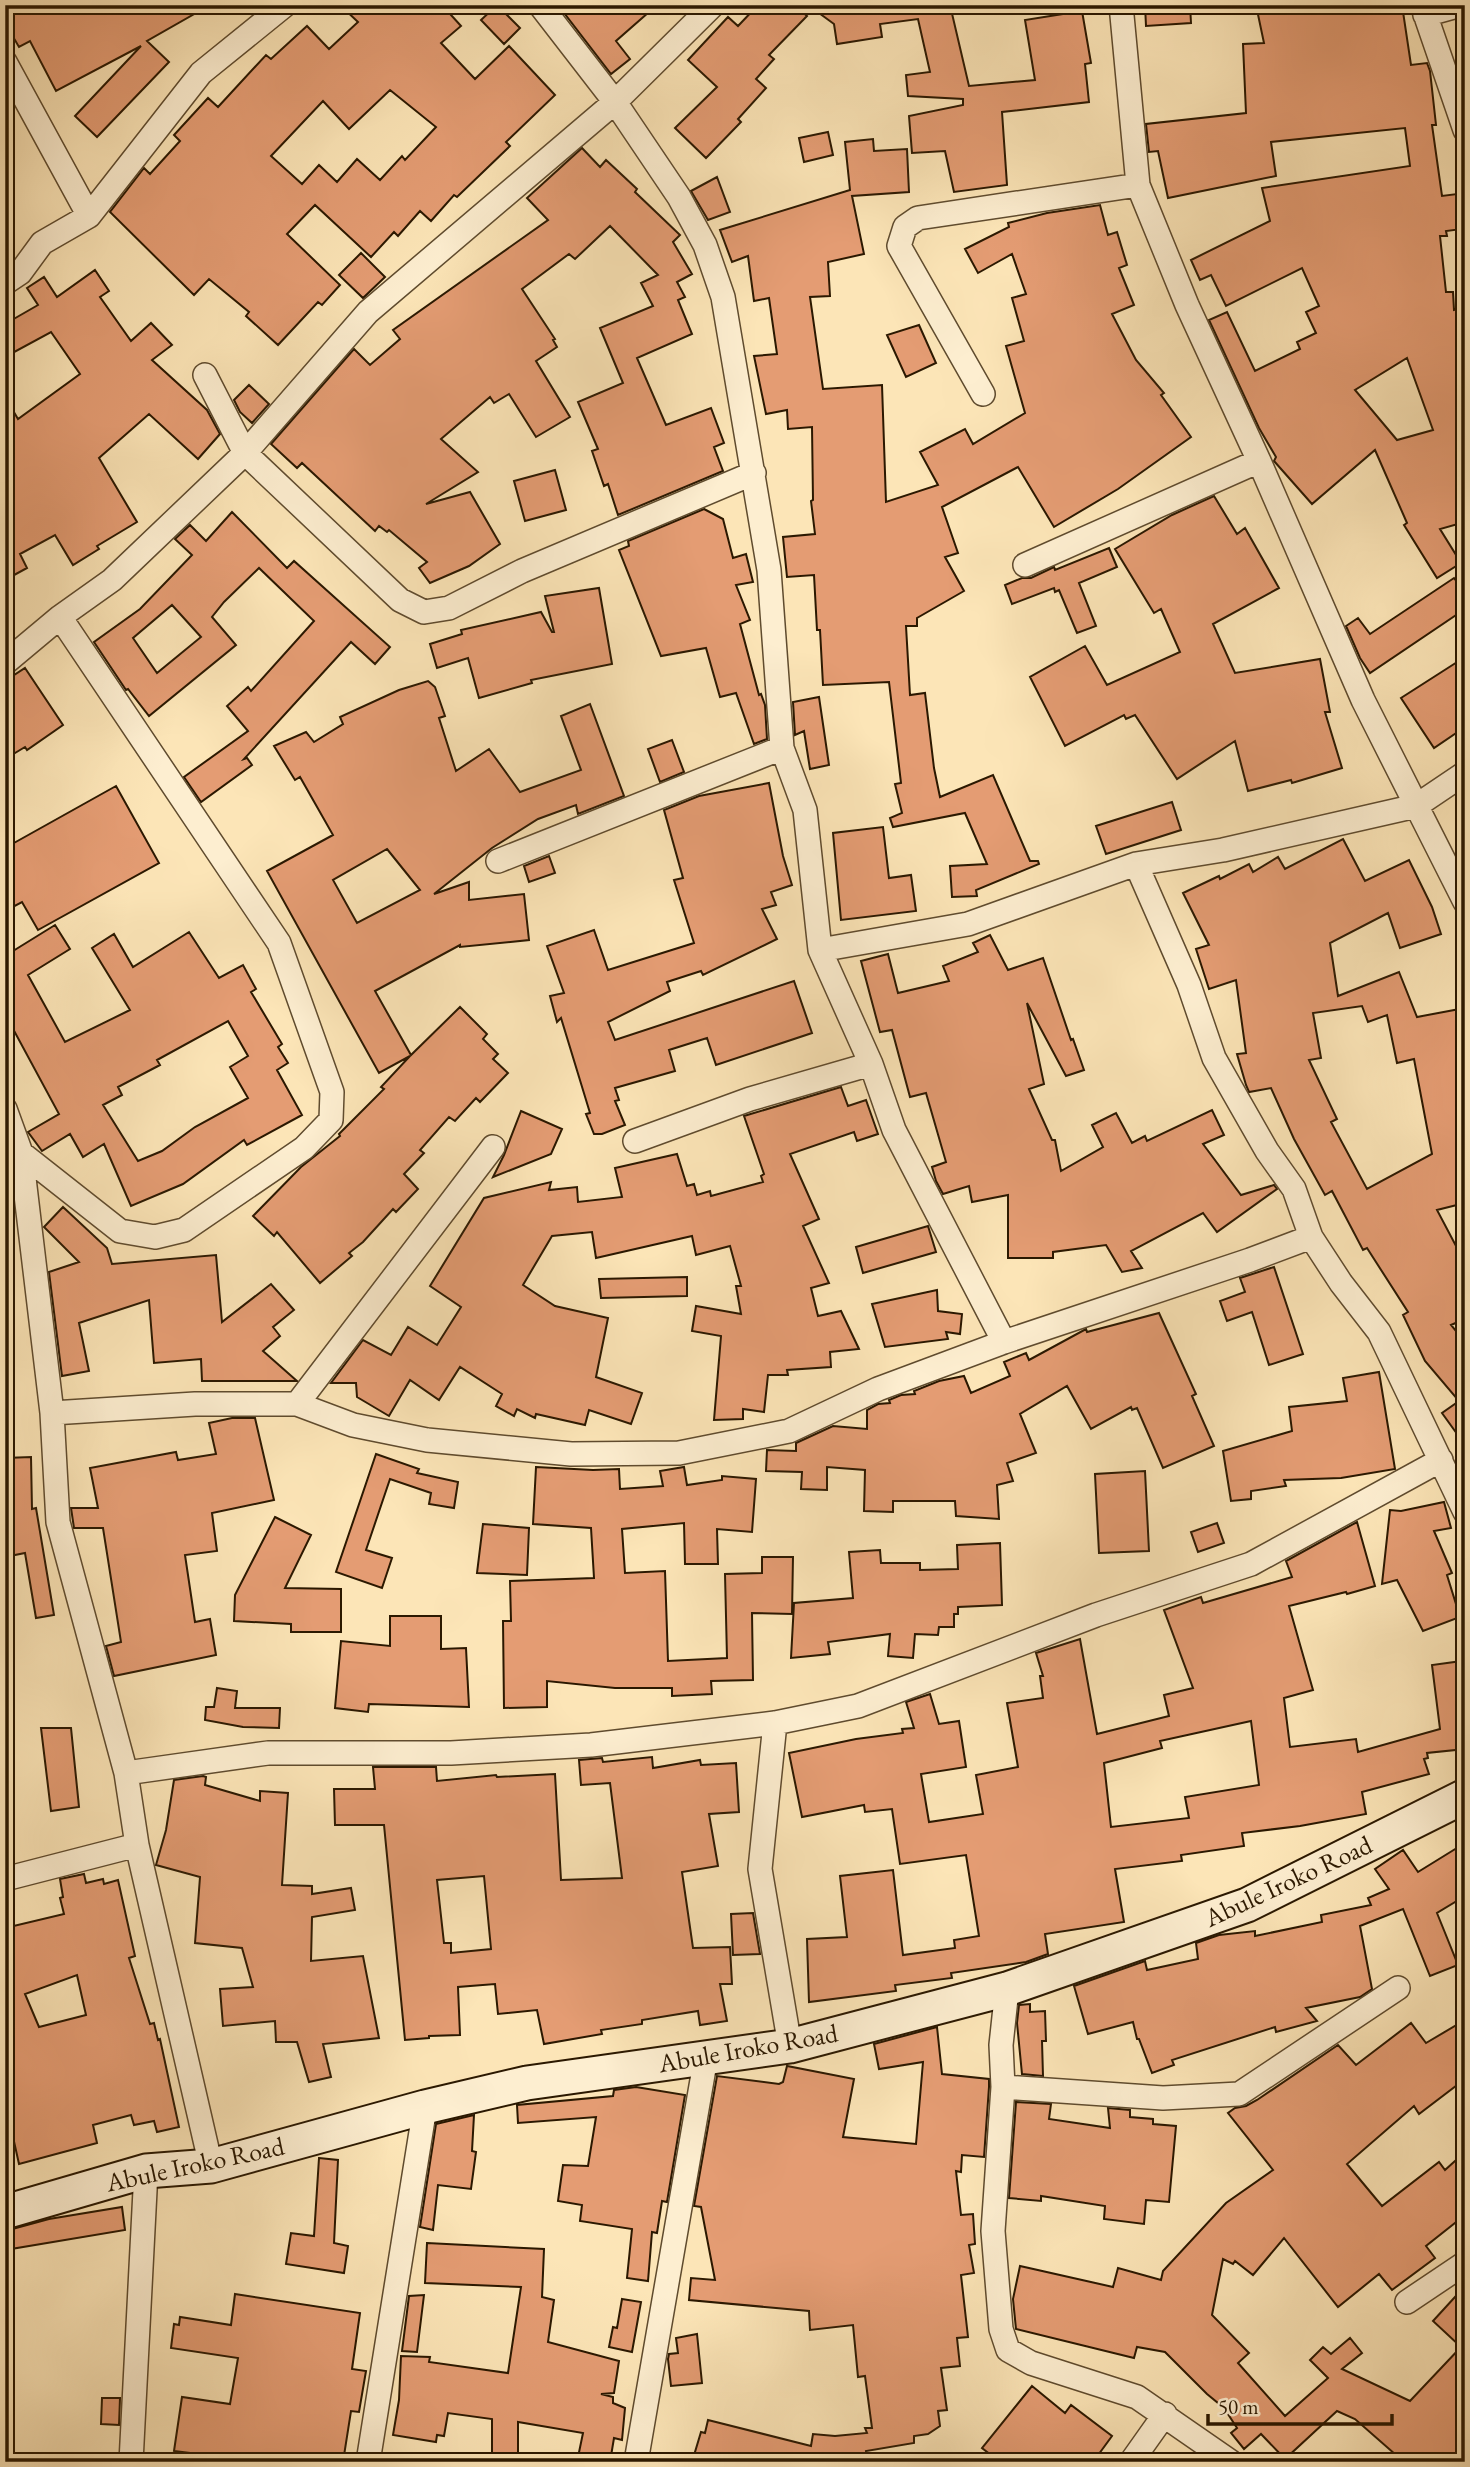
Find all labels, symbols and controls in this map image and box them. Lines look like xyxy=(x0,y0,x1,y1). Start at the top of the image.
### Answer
street label: Abule Iroko Road xyxy=(1198,1827,1378,1935)
street label: Abule Iroko Road xyxy=(655,2015,841,2081)
street label: Abule Iroko Road xyxy=(102,2128,288,2200)
scale bar xyxy=(1208,2383,1391,2427)
text: 50 m xyxy=(1218,2393,1259,2420)

